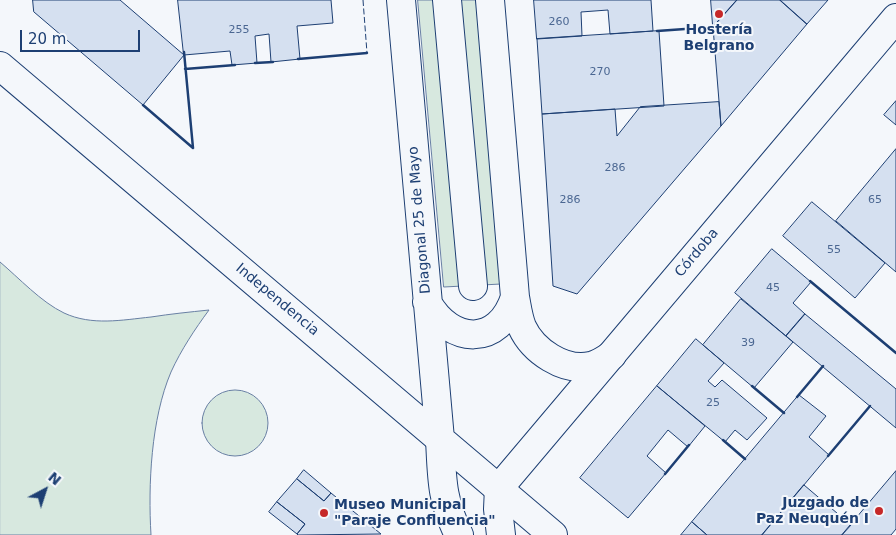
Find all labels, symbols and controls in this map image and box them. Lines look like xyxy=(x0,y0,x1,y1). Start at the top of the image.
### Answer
marker: Hostería Belgrano xyxy=(713,8,725,20)
house number: 260 xyxy=(549,15,569,29)
scale bar xyxy=(22,20,142,52)
place label: Hostería Belgrano xyxy=(684,22,754,54)
house number: 255 xyxy=(229,23,249,37)
text: 20 m xyxy=(28,30,66,48)
house number: 270 xyxy=(590,65,610,79)
street label: Diagonal 25 de Mayo xyxy=(405,145,435,295)
house number: 286 xyxy=(605,161,625,175)
house number: 286 xyxy=(560,193,580,207)
house number: 65 xyxy=(868,193,882,207)
street label: Córdoba xyxy=(672,225,722,281)
house number: 55 xyxy=(827,243,841,257)
street label: Independencia xyxy=(232,260,322,340)
house number: 45 xyxy=(766,281,780,295)
house number: 39 xyxy=(741,336,755,350)
house number: 25 xyxy=(706,396,720,410)
north arrow xyxy=(20,465,70,515)
text: N xyxy=(45,469,64,488)
place label: Juzgado de Paz Neuquén I xyxy=(756,495,869,528)
place label: Museo Municipal "Paraje Confluencia" xyxy=(334,497,496,530)
marker: Juzgado de Paz Neuquén I xyxy=(873,505,885,517)
marker: Museo Municipal "Paraje Confluencia" xyxy=(318,507,330,519)

